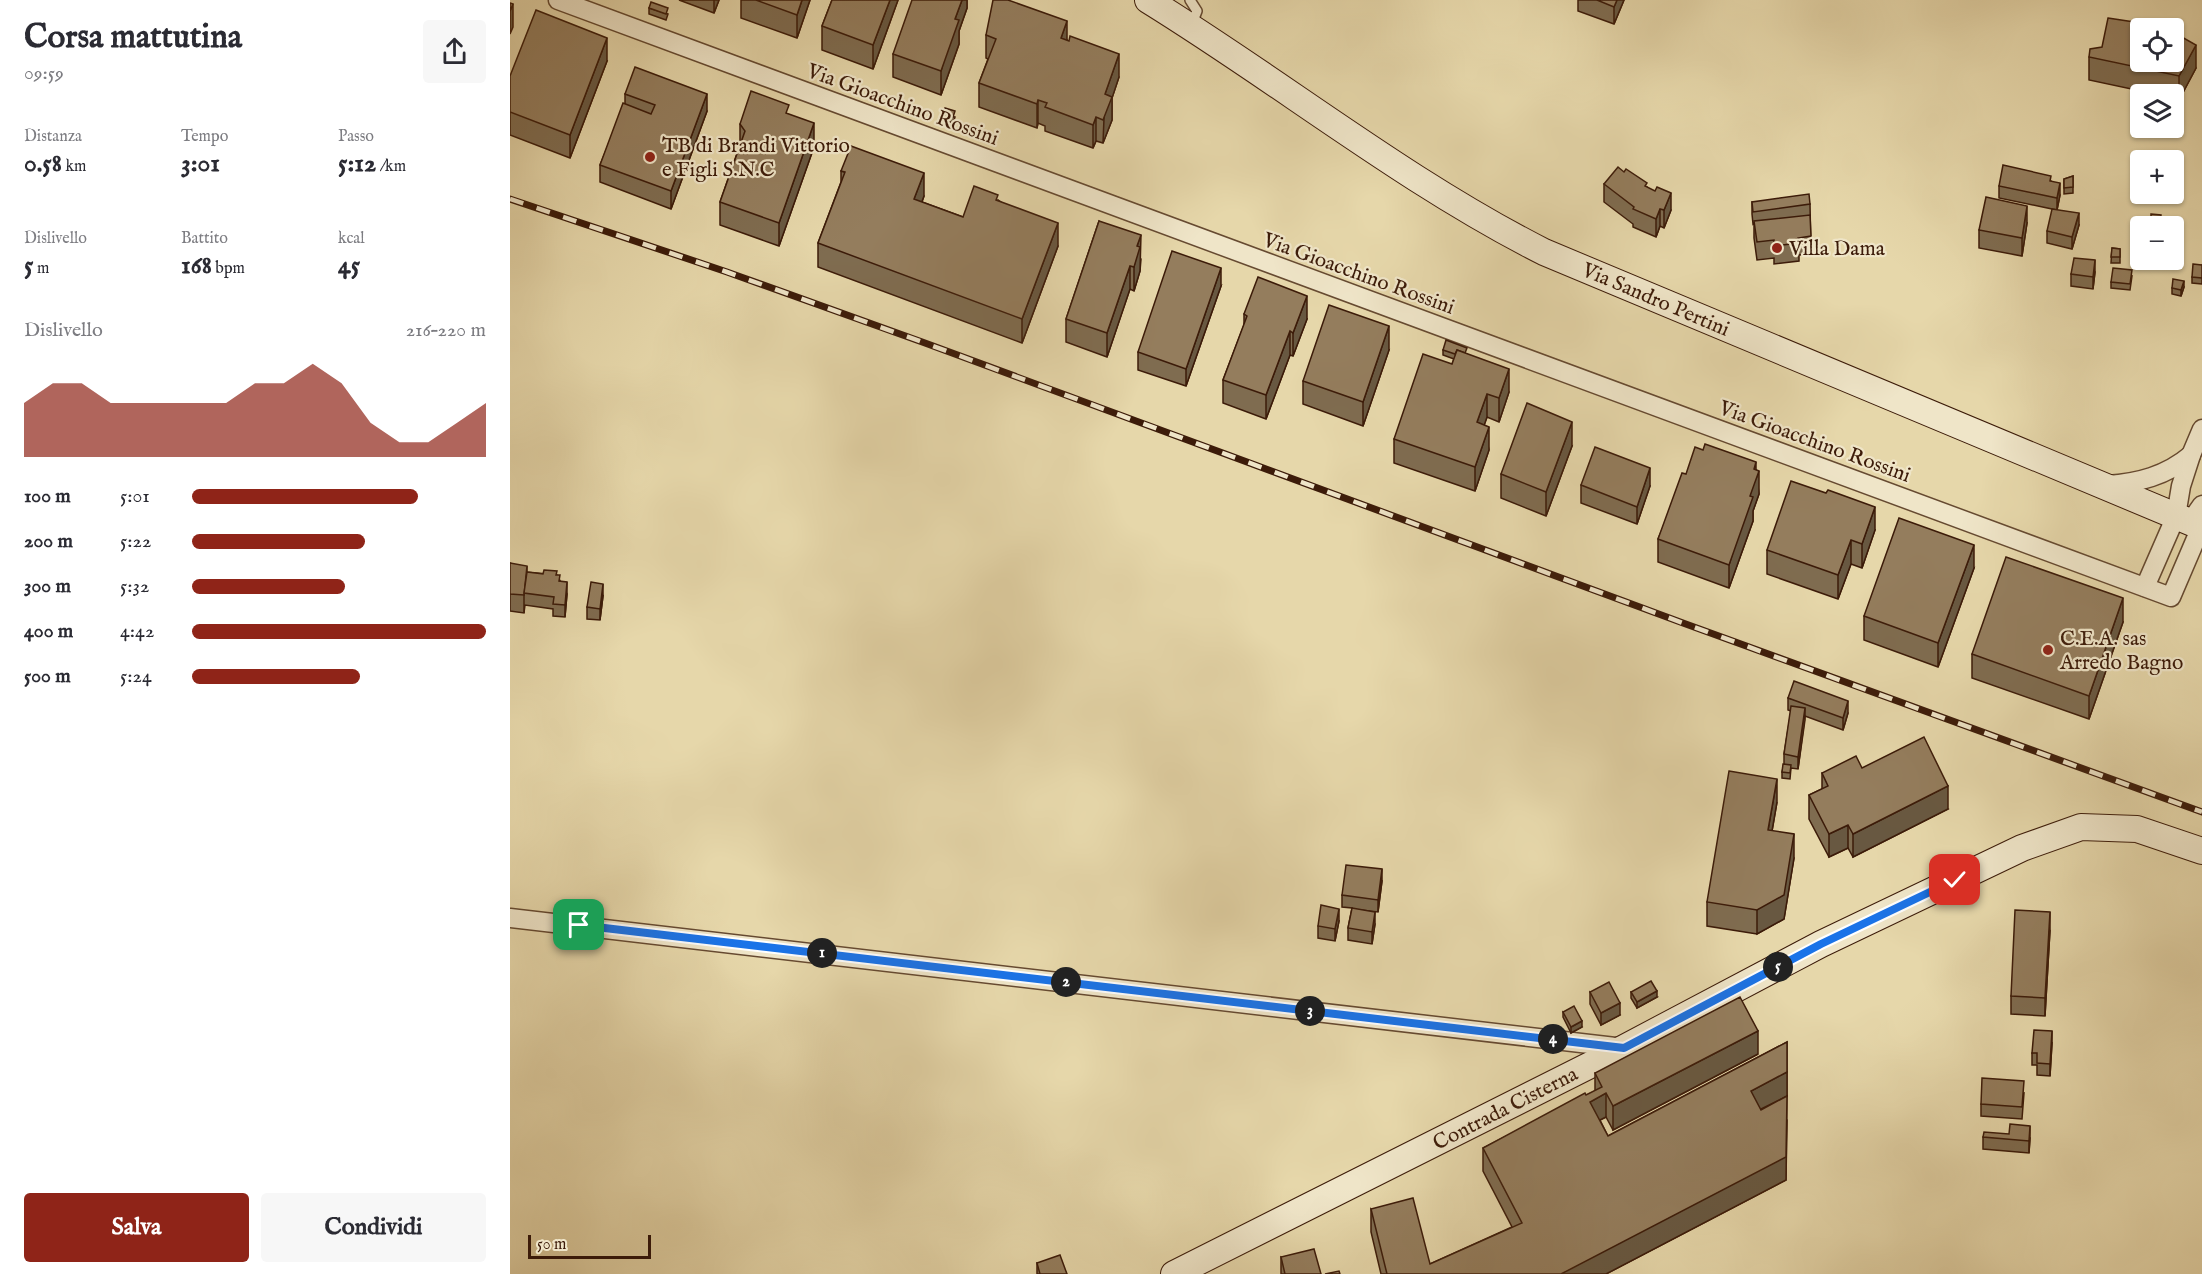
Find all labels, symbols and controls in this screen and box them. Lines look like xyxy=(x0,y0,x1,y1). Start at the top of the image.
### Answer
text: Corsa mattutina xyxy=(24,17,242,59)
map controls xyxy=(2130,18,2184,270)
button: locate xyxy=(2130,18,2184,72)
button: share xyxy=(423,20,486,83)
street label: Via Gioacchino Rossini xyxy=(802,58,1002,153)
text: 09:59 xyxy=(24,61,64,86)
button: layers xyxy=(2130,84,2184,138)
text: Distanza xyxy=(24,127,82,147)
text: Tempo xyxy=(181,127,228,147)
text: Passo xyxy=(338,127,374,147)
place label: TB di Brandi Vittorio e Figli S.N.C xyxy=(662,133,850,184)
text: 0.58 xyxy=(24,147,62,180)
text: 3:01 xyxy=(181,147,220,180)
text: 5:12 xyxy=(338,147,376,180)
marker: TB di Brandi Vittorio e Figli S.N.C xyxy=(643,150,657,164)
button: + xyxy=(2130,150,2184,204)
text: km xyxy=(62,157,86,177)
text: /km xyxy=(376,157,406,177)
button: − xyxy=(2130,216,2184,270)
street label: Via Gioacchino Rossini xyxy=(1258,227,1458,322)
text: Dislivello xyxy=(24,229,87,249)
text: Battito xyxy=(181,229,228,249)
text: kcal xyxy=(338,229,365,249)
place label: Villa Dama xyxy=(1788,236,1886,263)
marker: Villa Dama xyxy=(1770,241,1784,255)
text: 5 xyxy=(24,249,33,282)
text: 168 xyxy=(181,249,212,282)
text: 45 xyxy=(338,249,360,282)
street label: Via Sandro Pertini xyxy=(1577,257,1733,344)
text: m xyxy=(33,259,49,279)
text: bpm xyxy=(212,259,245,279)
text: Dislivello xyxy=(24,318,103,343)
text: 216–220 m xyxy=(406,318,486,343)
street label: Via Gioacchino Rossini xyxy=(1714,395,1914,490)
text: 100 m xyxy=(24,484,71,509)
text: 5:01 xyxy=(120,484,150,509)
text: 200 m xyxy=(24,529,73,554)
text: 5:22 xyxy=(120,529,151,554)
text: 300 m xyxy=(24,574,71,599)
text: 5:32 xyxy=(120,574,149,599)
text: 400 m xyxy=(24,619,73,644)
text: 4:42 xyxy=(120,619,154,644)
place label: C.E.A. sas Arredo Bagno xyxy=(2059,626,2183,677)
marker: C.E.A. sas Arredo Bagno xyxy=(2041,643,2055,657)
text: 500 m xyxy=(24,664,71,689)
text: 5:24 xyxy=(120,664,152,689)
pin xyxy=(1929,854,1980,905)
icon: check xyxy=(1938,863,1971,896)
pin xyxy=(553,899,604,950)
icon: arrive xyxy=(562,908,595,941)
pin: 1 xyxy=(807,938,837,968)
text: 1 xyxy=(819,943,825,963)
pin: 5 xyxy=(1763,952,1793,982)
text: 5 xyxy=(1775,957,1781,977)
pin: 2 xyxy=(1051,967,1081,997)
text: 2 xyxy=(1062,972,1070,992)
pin: 3 xyxy=(1295,996,1325,1026)
text: 3 xyxy=(1307,1001,1313,1021)
pin: 4 xyxy=(1538,1024,1568,1054)
text: 4 xyxy=(1549,1029,1557,1049)
street label: Contrada Cisterna xyxy=(1429,1061,1583,1157)
button: Salva xyxy=(24,1193,249,1262)
button: Condividi xyxy=(261,1193,486,1262)
scale bar xyxy=(528,1232,651,1260)
text: 50 m xyxy=(537,1235,566,1255)

